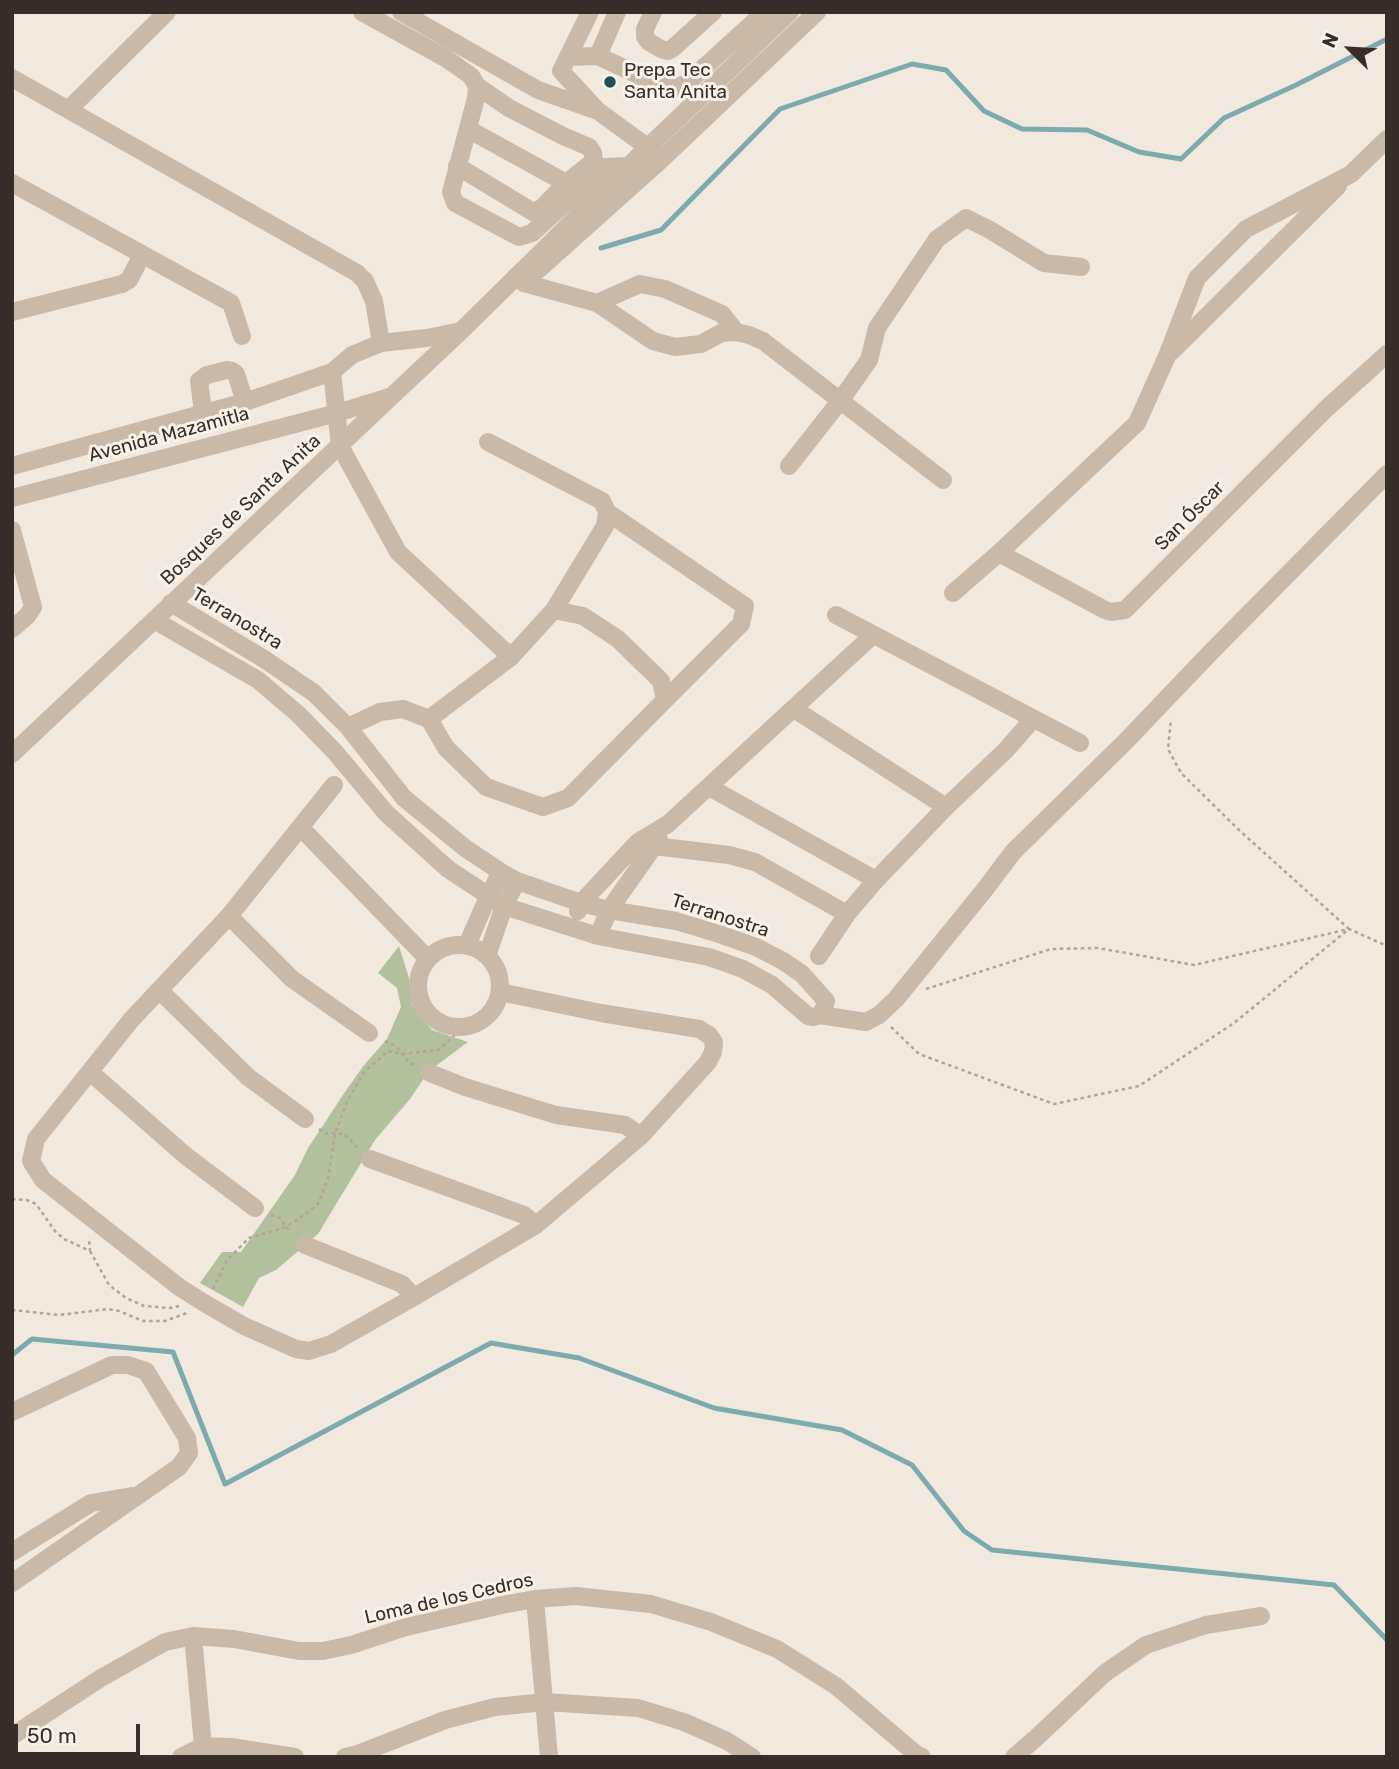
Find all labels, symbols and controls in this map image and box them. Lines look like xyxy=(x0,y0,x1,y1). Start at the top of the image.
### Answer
north arrow xyxy=(1315,14,1385,84)
text: N xyxy=(1317,29,1344,51)
place label: Prepa Tec Santa Anita xyxy=(624,60,727,104)
marker: Prepa Tec Santa Anita xyxy=(602,74,618,90)
street label: Avenida Mazamitla xyxy=(86,403,252,467)
street label: Bosques de Santa Anita xyxy=(156,430,326,590)
street label: San Óscar xyxy=(1150,476,1230,556)
street label: Terranostra xyxy=(188,583,286,655)
street label: Terranostra xyxy=(668,889,772,943)
street label: Loma de los Cedros xyxy=(363,1569,535,1629)
scale bar xyxy=(18,1710,144,1754)
text: 50 m xyxy=(27,1723,77,1748)

